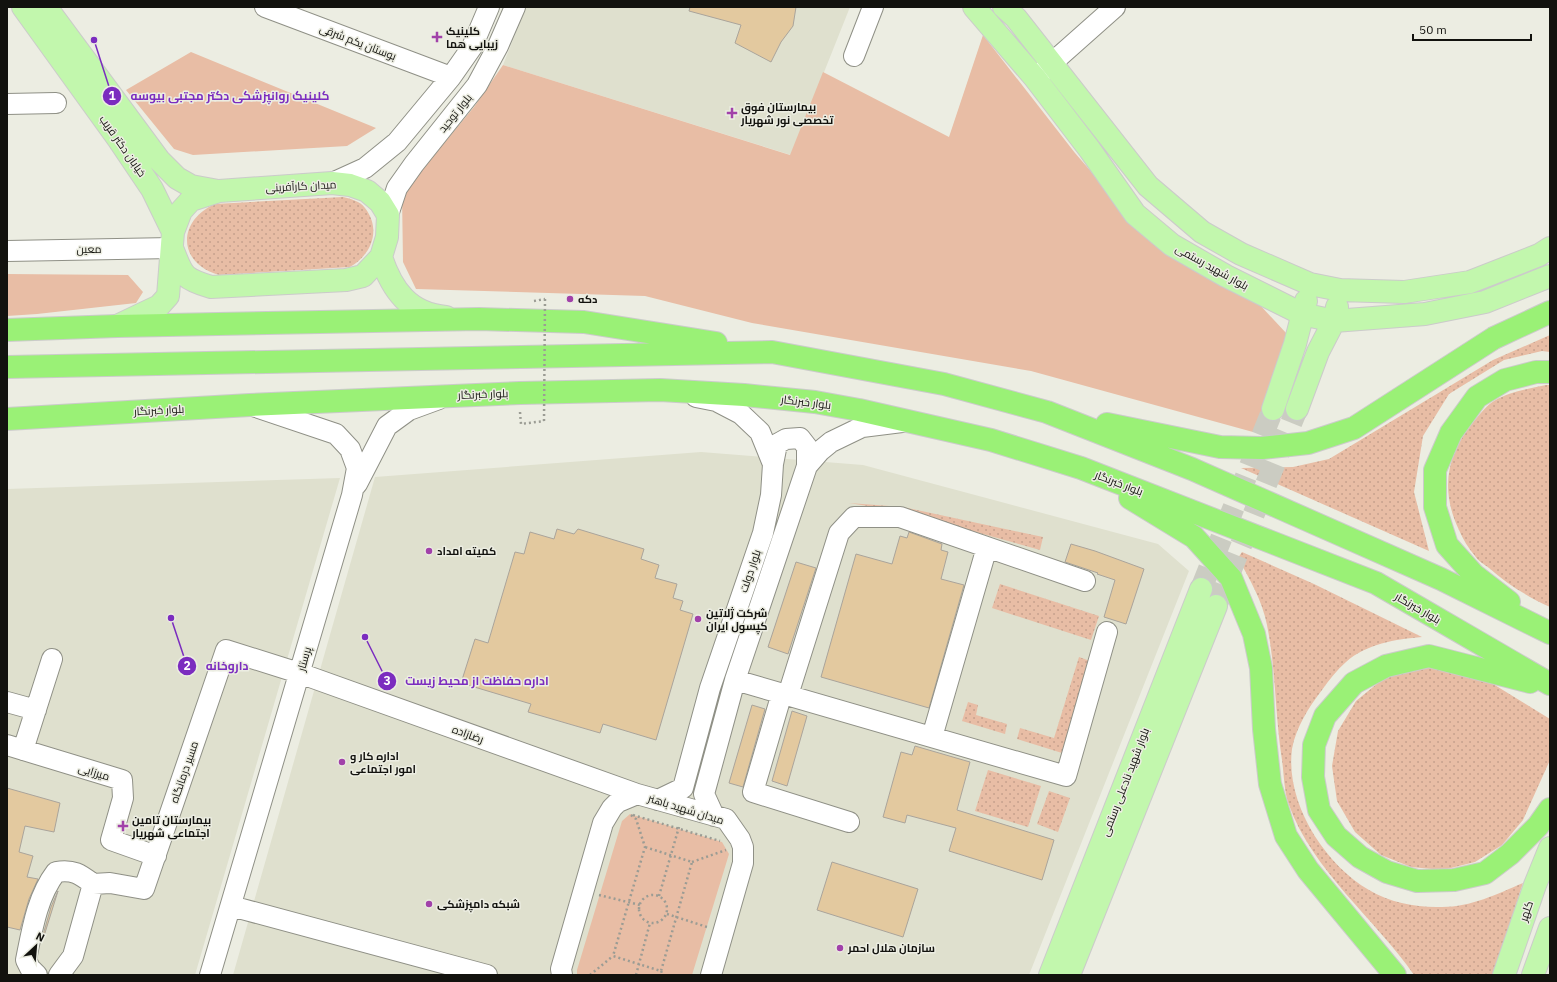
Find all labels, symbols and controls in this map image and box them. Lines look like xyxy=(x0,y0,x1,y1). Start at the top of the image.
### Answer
scale bar xyxy=(1413,16,1531,42)
street label: بوستان یکم شرقی xyxy=(317,21,398,64)
text: 50 m xyxy=(1419,22,1447,37)
place label: کلینیک زیبایی هما xyxy=(446,24,498,51)
marker: کلینیک زیبایی هما xyxy=(431,31,443,43)
callout: کلینیک روانپزشکی دکتر مجتبی بیوسه xyxy=(102,84,337,108)
text: 1 xyxy=(108,88,116,103)
text: کلینیک روانپزشکی دکتر مجتبی بیوسه xyxy=(131,88,329,105)
street label: بلوار توحید xyxy=(435,91,475,135)
place label: بیمارستان فوق تخصصی نور شهریار xyxy=(740,100,834,128)
marker: بیمارستان فوق تخصصی نور شهریار xyxy=(726,107,738,119)
street label: خیابان دکتر قریب xyxy=(97,113,149,179)
street label: میدان کارآفرینی xyxy=(265,177,337,195)
street label: بلوار شهید رستمی xyxy=(1173,241,1251,293)
street label: معین xyxy=(76,242,102,256)
place label: دکه xyxy=(578,292,598,306)
marker: دکه xyxy=(565,294,575,304)
street label: بلوار خبرنگار xyxy=(456,386,509,402)
street label: بلوار خبرنگار xyxy=(779,392,832,412)
street label: بلوار خبرنگار xyxy=(132,402,185,418)
street label: بلوار خبرنگار xyxy=(1092,467,1145,499)
place label: کمیته امداد xyxy=(437,544,496,558)
marker: کمیته امداد xyxy=(424,546,434,556)
street label: بلوار دولت xyxy=(736,548,764,594)
street label: بلوار خبرنگار xyxy=(1392,589,1443,627)
place label: شرکت ژلاتین کپسول ایران xyxy=(706,606,768,635)
marker: شرکت ژلاتین کپسول ایران xyxy=(693,614,703,624)
street label: پرستار xyxy=(294,645,314,674)
callout: داروخانه xyxy=(177,654,256,678)
text: 2 xyxy=(183,658,191,673)
text: داروخانه xyxy=(206,658,248,674)
callout: اداره حفاظت از محیط زیست xyxy=(377,669,557,693)
text: 3 xyxy=(383,673,391,688)
text: اداره حفاظت از محیط زیست xyxy=(405,673,549,689)
street label: رضازاده xyxy=(450,722,486,746)
street label: بلوار شهید نادعلی رستمی xyxy=(1098,726,1152,838)
street label: مسیر درمانگاه xyxy=(167,739,201,805)
place label: اداره کار و امور اجتماعی xyxy=(350,749,416,777)
marker: اداره کار و امور اجتماعی xyxy=(337,757,347,767)
street label: میرزایی xyxy=(77,761,111,783)
street label: میدان شهید باهنر xyxy=(645,791,726,827)
place label: بیمارستان تامین اجتماعی شهریار xyxy=(131,813,211,841)
marker: بیمارستان تامین اجتماعی شهریار xyxy=(117,820,129,832)
place label: شبکه دامپزشکی xyxy=(437,897,520,913)
marker: شبکه دامپزشکی xyxy=(424,899,434,909)
street label: کلهر xyxy=(1516,899,1536,924)
north arrow xyxy=(16,926,56,966)
text: N xyxy=(34,929,47,945)
place label: سازمان هلال احمر xyxy=(847,941,935,955)
marker: سازمان هلال احمر xyxy=(835,943,845,953)

